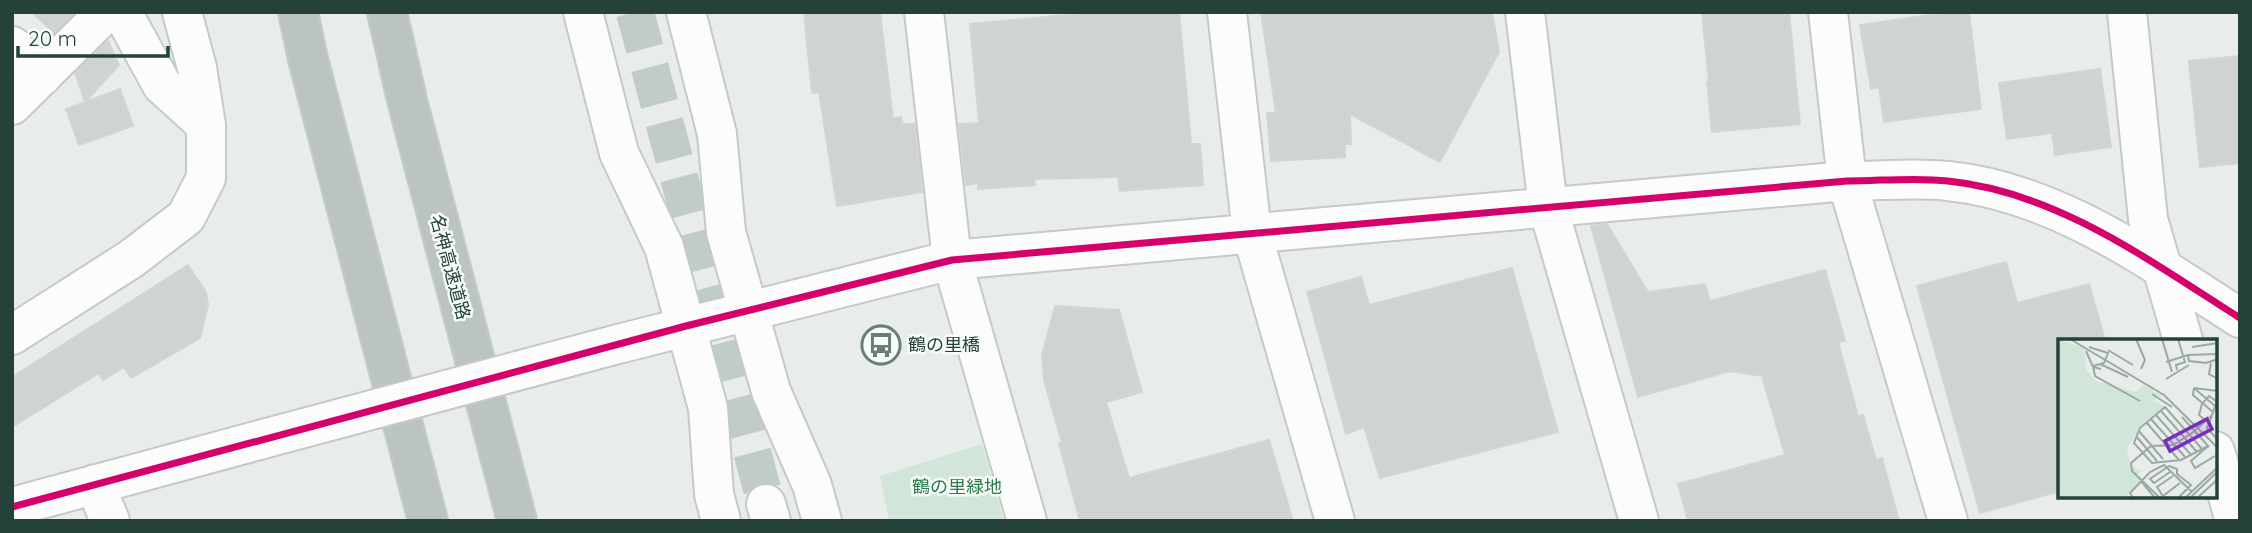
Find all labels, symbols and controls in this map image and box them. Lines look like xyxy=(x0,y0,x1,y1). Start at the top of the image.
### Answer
scale bar xyxy=(18,14,168,58)
text: 20 m xyxy=(28,25,77,51)
street label: 名神高速道路 xyxy=(425,212,476,322)
bus stop icon: 鶴の里橋 xyxy=(860,324,902,366)
place label: 鶴の里橋 xyxy=(908,333,980,356)
inset map xyxy=(2058,339,2217,498)
park label: 鶴の里緑地 xyxy=(912,475,1002,498)

